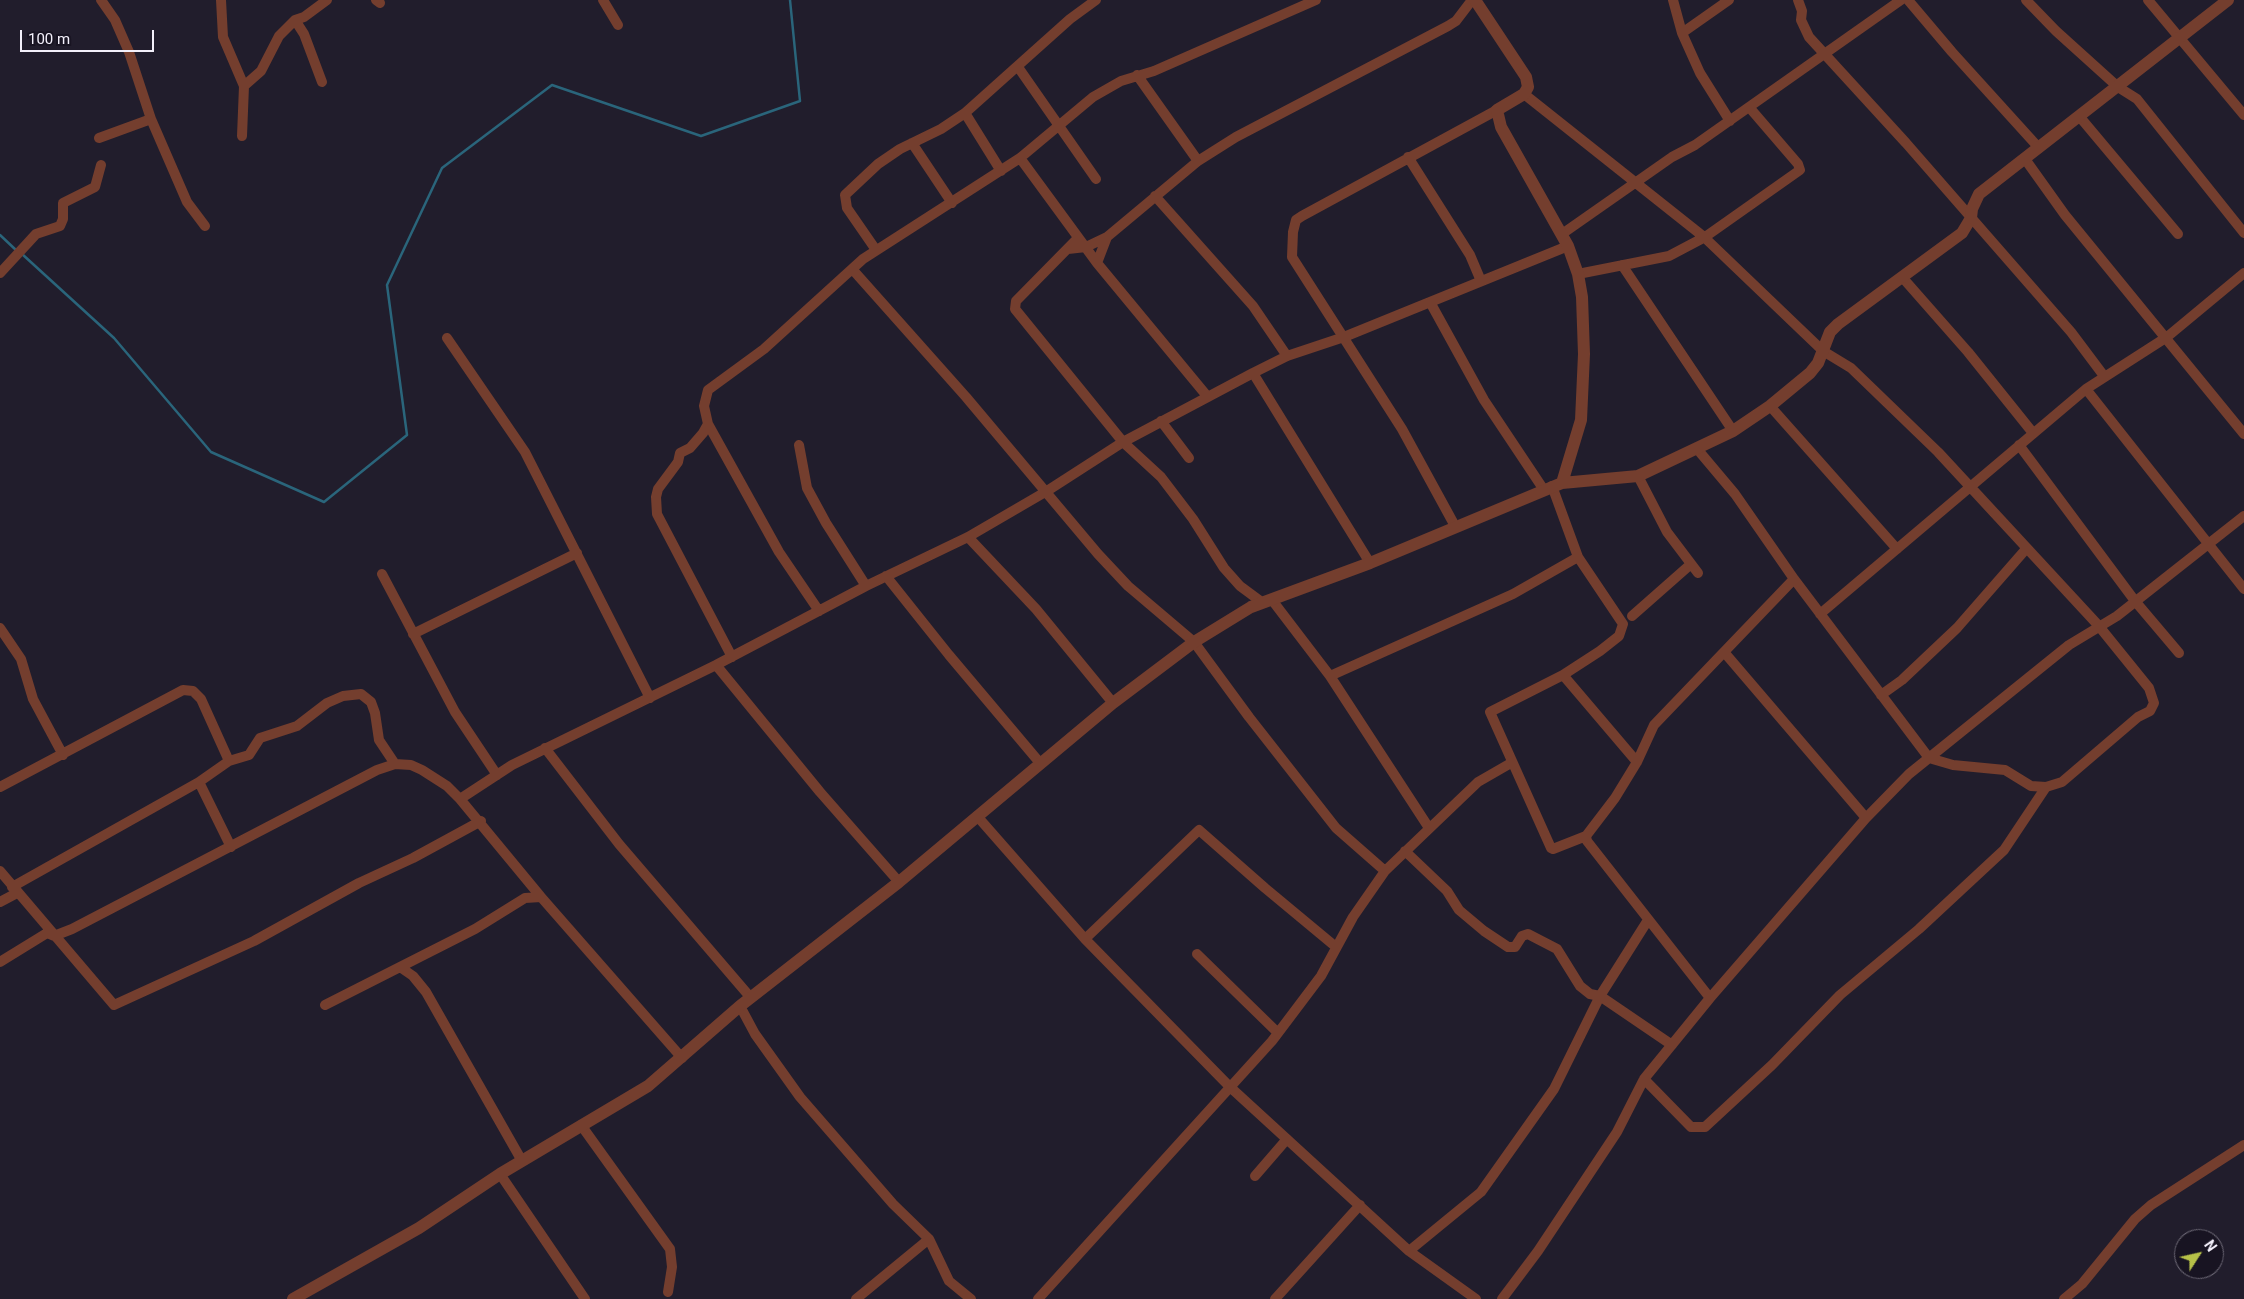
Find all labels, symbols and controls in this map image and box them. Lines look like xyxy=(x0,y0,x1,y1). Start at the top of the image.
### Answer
scale bar xyxy=(22,20,156,52)
text: 100 m xyxy=(28,30,70,48)
north arrow xyxy=(2174,1229,2224,1279)
text: N xyxy=(2201,1237,2220,1255)

